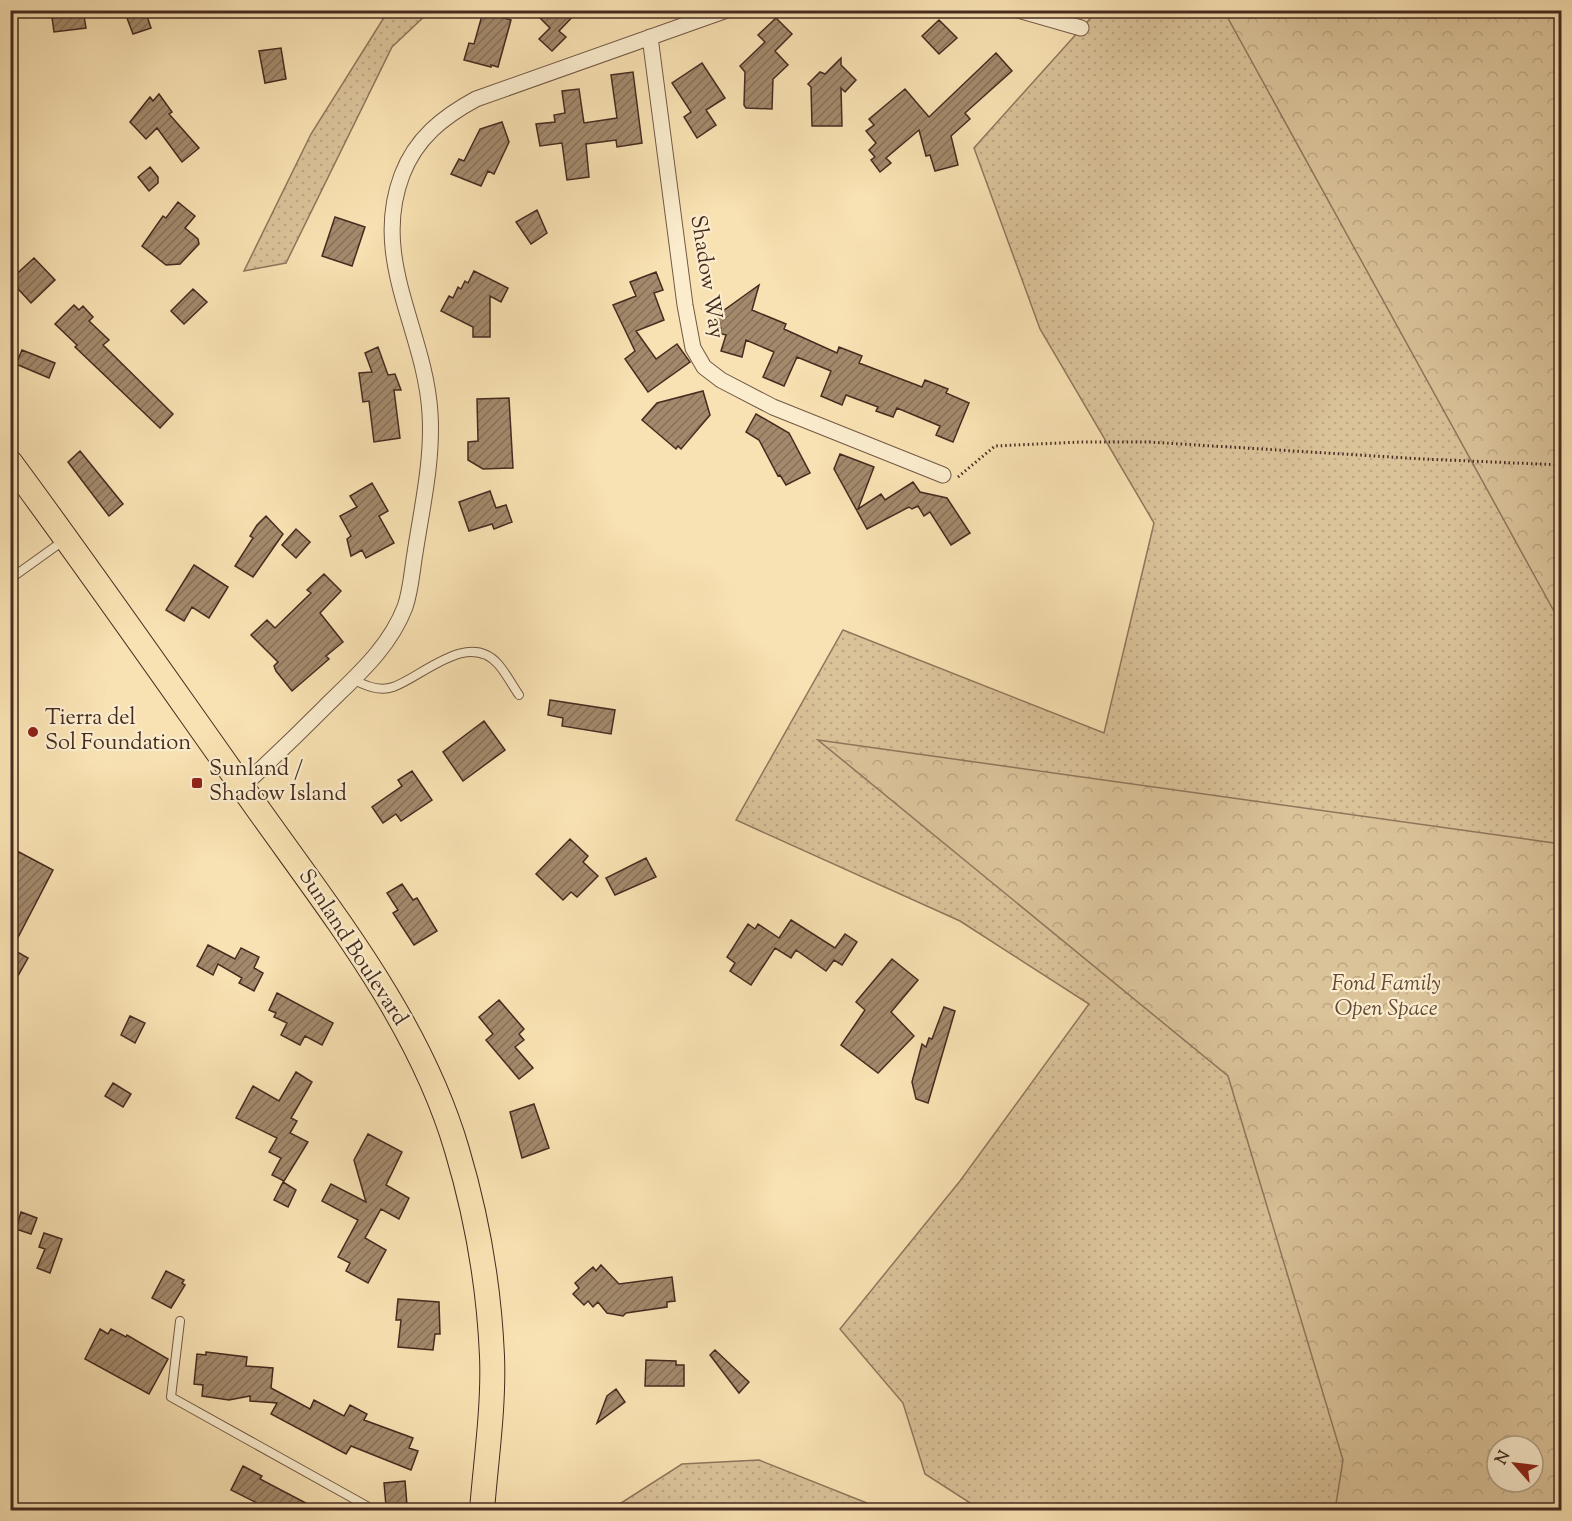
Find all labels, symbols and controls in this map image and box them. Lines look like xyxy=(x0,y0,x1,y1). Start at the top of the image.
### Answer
street label: Shadow Way xyxy=(680,213,732,341)
place label: Tierra del Sol Foundation xyxy=(45,703,191,760)
marker: Tierra del Sol Foundation xyxy=(26,725,40,739)
place label: Sunland / Shadow Island xyxy=(209,754,347,811)
marker: Sunland / Shadow Island xyxy=(190,776,204,790)
street label: Sunland Boulevard xyxy=(289,863,415,1033)
park label: Fond Family Open Space xyxy=(1331,969,1441,1026)
north arrow xyxy=(1485,1434,1545,1494)
text: N xyxy=(1491,1447,1517,1469)

